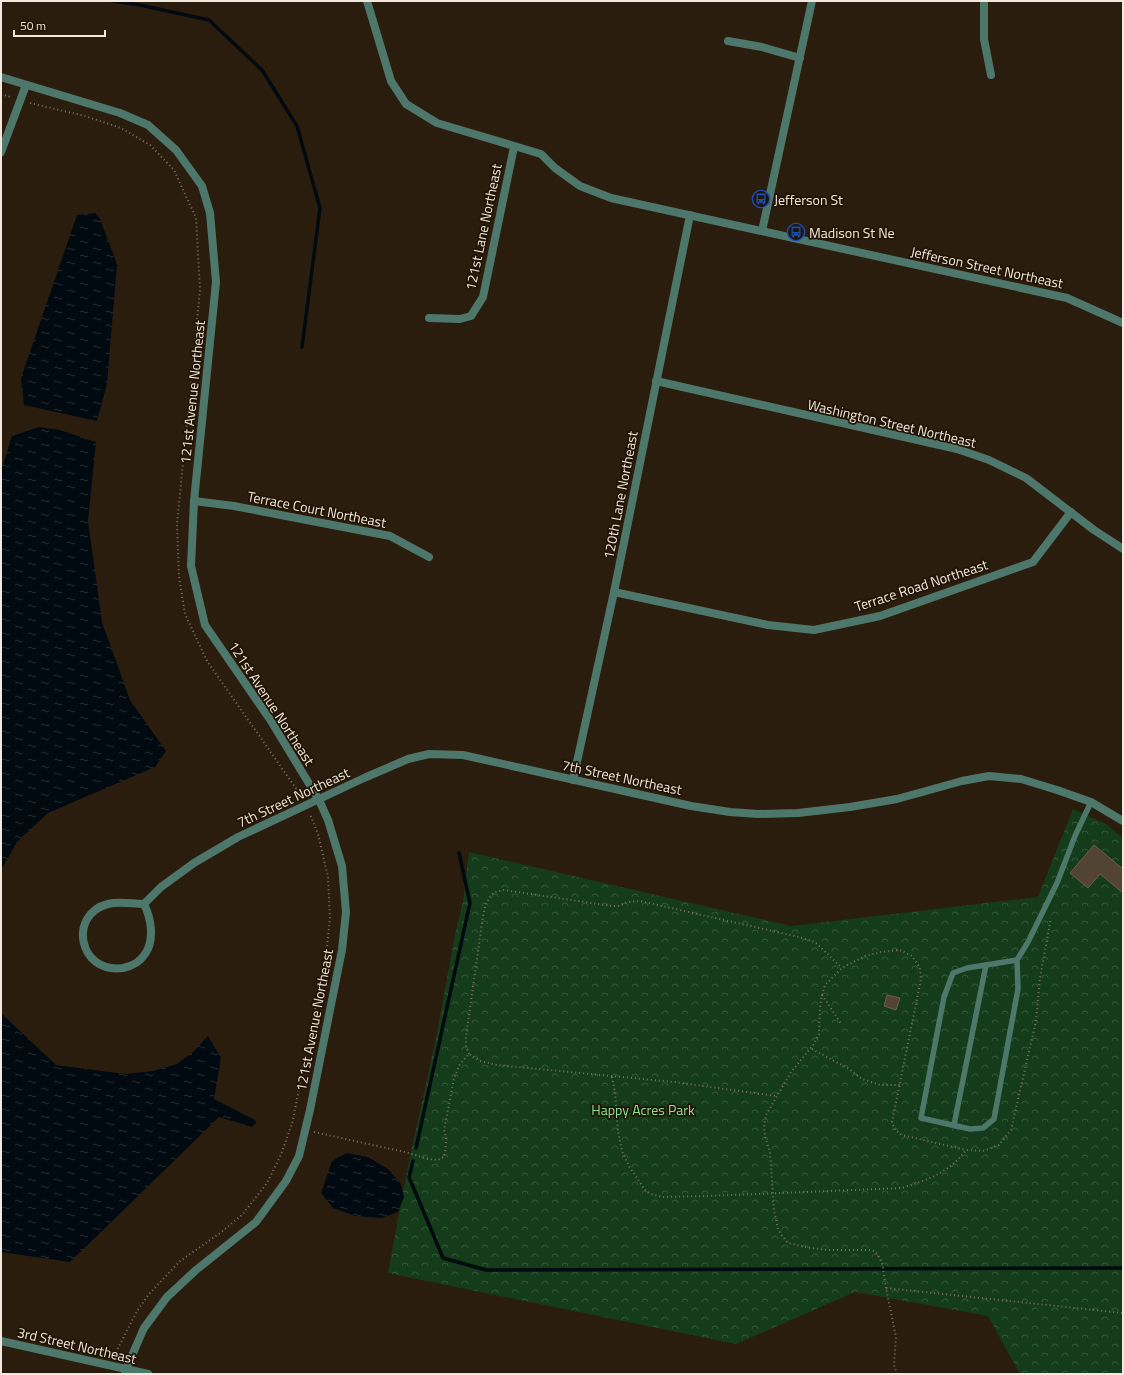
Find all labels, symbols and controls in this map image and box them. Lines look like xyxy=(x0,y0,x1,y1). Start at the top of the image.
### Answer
scale bar xyxy=(14,12,105,38)
text: 50 m xyxy=(20,16,46,35)
street label: 121st Lane Northeast xyxy=(459,162,507,292)
bus stop icon: Jefferson St xyxy=(751,189,771,209)
place label: Jefferson St xyxy=(774,189,843,210)
bus stop icon: Madison St Ne xyxy=(786,222,806,242)
place label: Madison St Ne xyxy=(809,222,895,243)
street label: Jefferson Street Northeast xyxy=(909,241,1065,293)
street label: 121st Avenue Northeast xyxy=(174,319,210,465)
street label: Washington Street Northeast xyxy=(806,393,979,453)
street label: 120th Lane Northeast xyxy=(597,429,643,561)
street label: Terrace Court Northeast xyxy=(246,485,388,533)
street label: Terrace Road Northeast xyxy=(852,554,990,616)
street label: 121st Avenue Northeast xyxy=(224,637,320,769)
street label: 7th Street Northeast xyxy=(560,754,684,800)
street label: 7th Street Northeast xyxy=(233,762,353,832)
street label: 121st Avenue Northeast xyxy=(290,947,338,1093)
park label: Happy Acres Park xyxy=(591,1099,695,1120)
street label: 3rd Street Northeast xyxy=(15,1321,139,1369)

